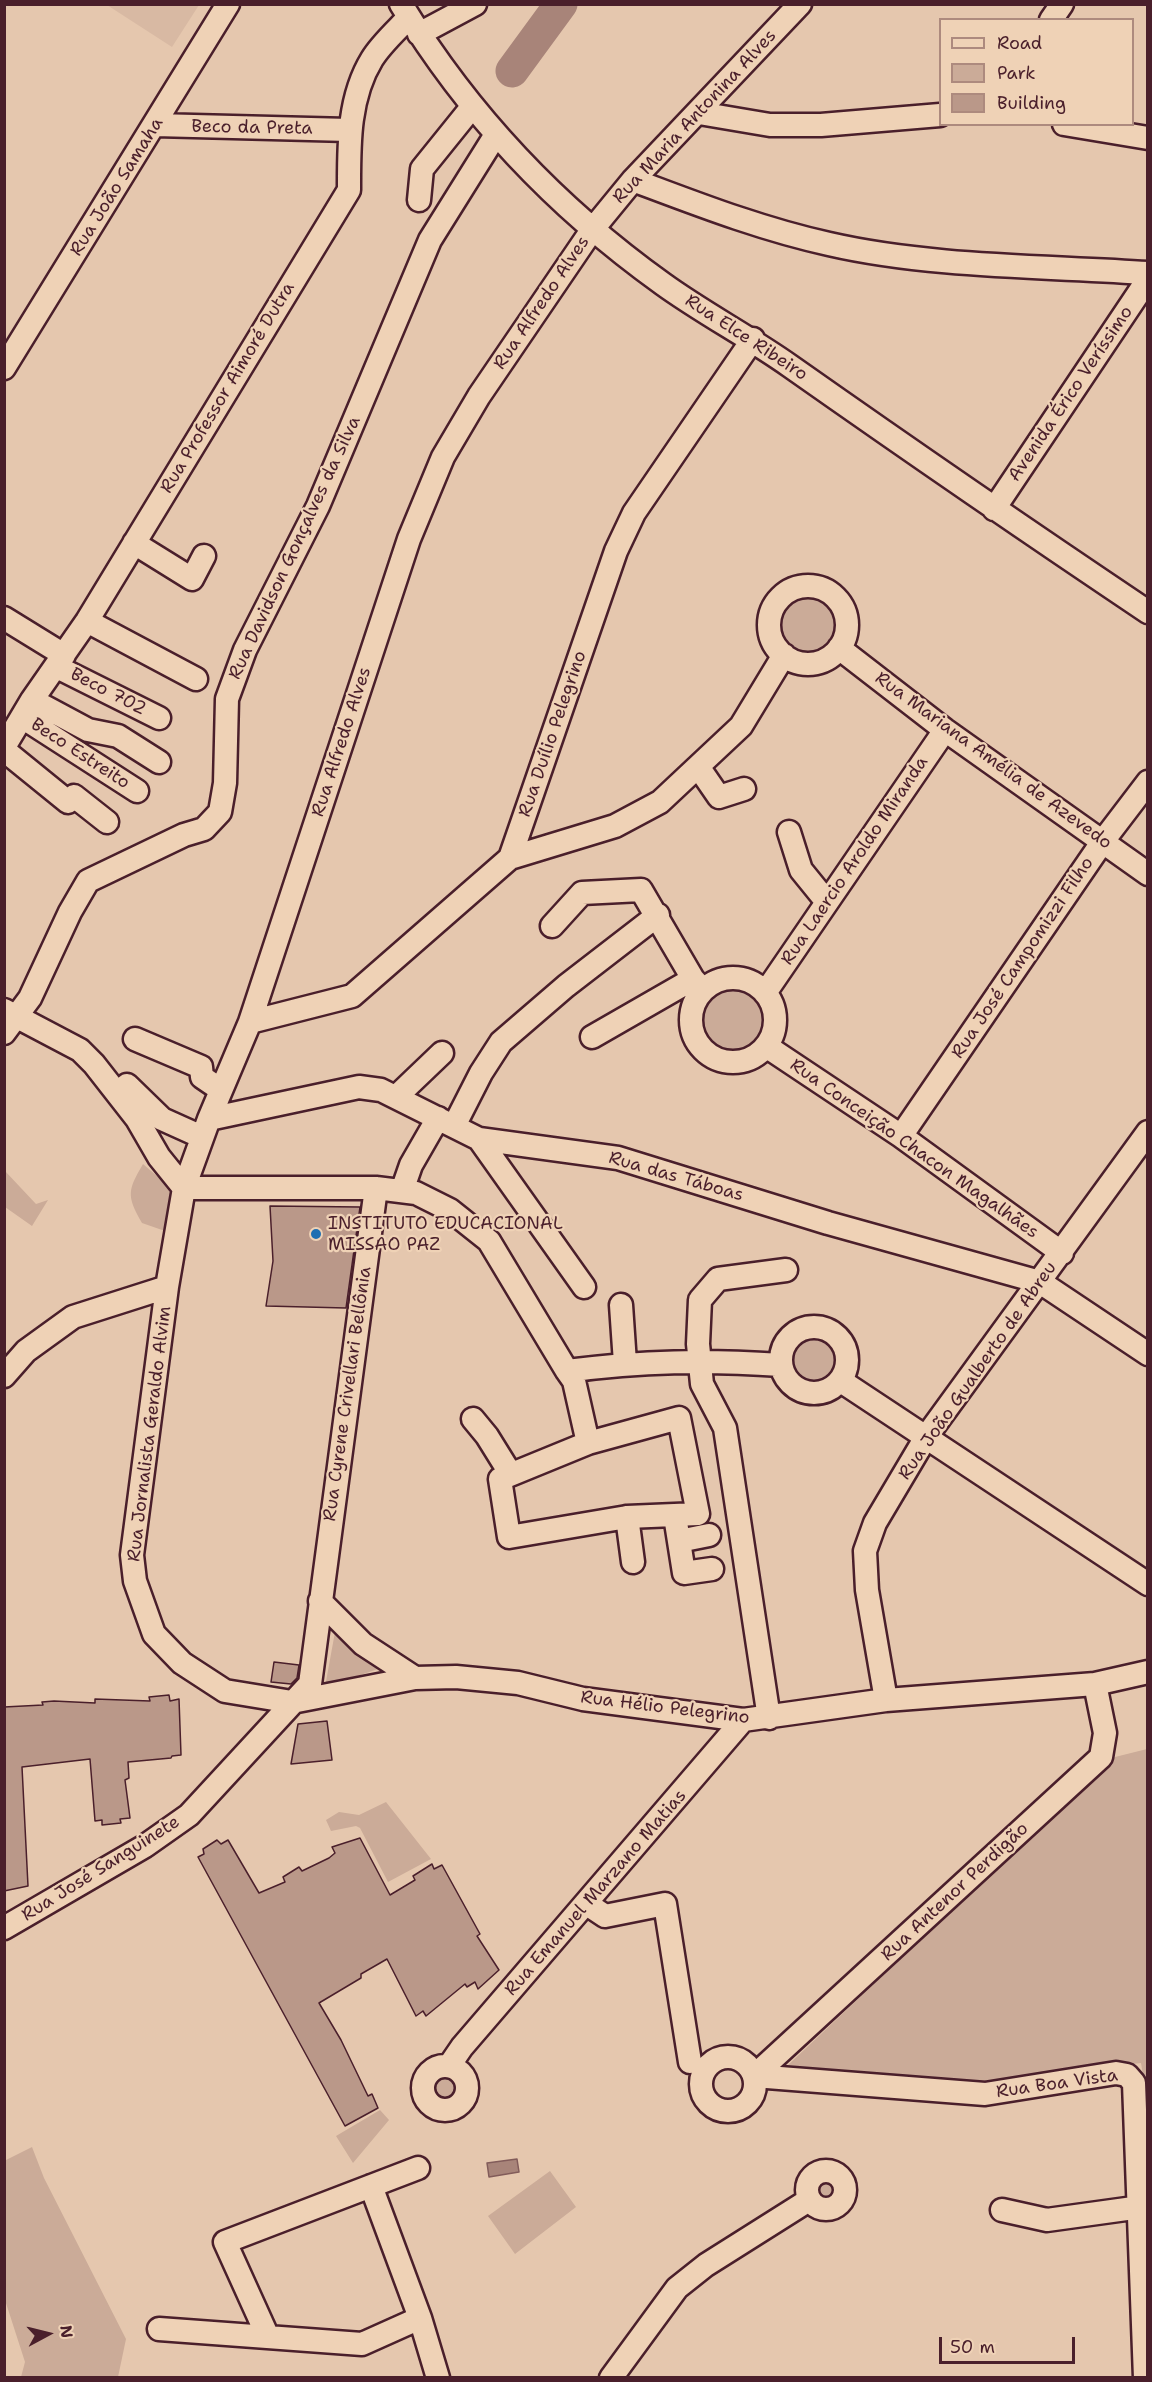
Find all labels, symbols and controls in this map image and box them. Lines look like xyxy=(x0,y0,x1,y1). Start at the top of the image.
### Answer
legend xyxy=(939,18,1134,126)
street label: Rua Maria Antonina Alves xyxy=(609,26,781,208)
text: Road xyxy=(997,31,1042,55)
text: Park xyxy=(997,61,1036,85)
text: Building xyxy=(997,91,1066,115)
street label: Rua João Samaha xyxy=(66,114,168,260)
street label: Beco da Preta xyxy=(191,116,313,140)
street label: Rua Alfredo Alves xyxy=(489,232,595,374)
street label: Rua Professor Aimoré Dutra xyxy=(156,279,300,497)
street label: Rua Elce Ribeiro xyxy=(681,290,811,386)
street label: Avenida Érico Veríssimo xyxy=(1004,302,1138,486)
street label: Rua Davidson Gonçalves da Silva xyxy=(224,413,366,683)
street label: Rua Duílio Pelegrino xyxy=(514,648,592,820)
street label: Beco 702 xyxy=(66,664,150,720)
street label: Rua Alfredo Alves xyxy=(308,664,376,820)
street label: Rua Mariana Amélia de Azevedo xyxy=(870,668,1116,854)
street label: Beco Estreito xyxy=(26,714,134,794)
street label: Rua Laercio Aroldo Miranda xyxy=(777,753,933,969)
street label: Rua José Campomizzi Filho xyxy=(947,853,1099,1063)
street label: Rua Conceição Chacon Magalhães xyxy=(785,1054,1043,1244)
street label: Rua das Táboas xyxy=(606,1147,746,1207)
place label: INSTITUTO EDUCACIONAL MISSAO PAZ xyxy=(328,1213,563,1256)
marker: INSTITUTO EDUCACIONAL MISSAO PAZ xyxy=(309,1227,323,1241)
street label: Rua João Gualberto de Abreu xyxy=(894,1258,1062,1484)
street label: Rua Cyrene Crivellari Bellônia xyxy=(319,1265,377,1523)
street label: Rua Jornalista Geraldo Alvim xyxy=(124,1305,176,1563)
street label: Rua Hélio Pelegrino xyxy=(579,1687,751,1729)
street label: Rua Emanuel Marzano Matias xyxy=(501,1786,691,2000)
street label: Rua José Sanguinete xyxy=(18,1812,184,1926)
street label: Rua Antenor Perdigão xyxy=(877,1818,1033,1966)
street label: Rua Boa Vista xyxy=(995,2065,1119,2103)
north arrow xyxy=(18,2304,78,2364)
text: N xyxy=(55,2324,78,2339)
scale bar xyxy=(942,2325,1078,2363)
text: 50 m xyxy=(950,2335,995,2359)

